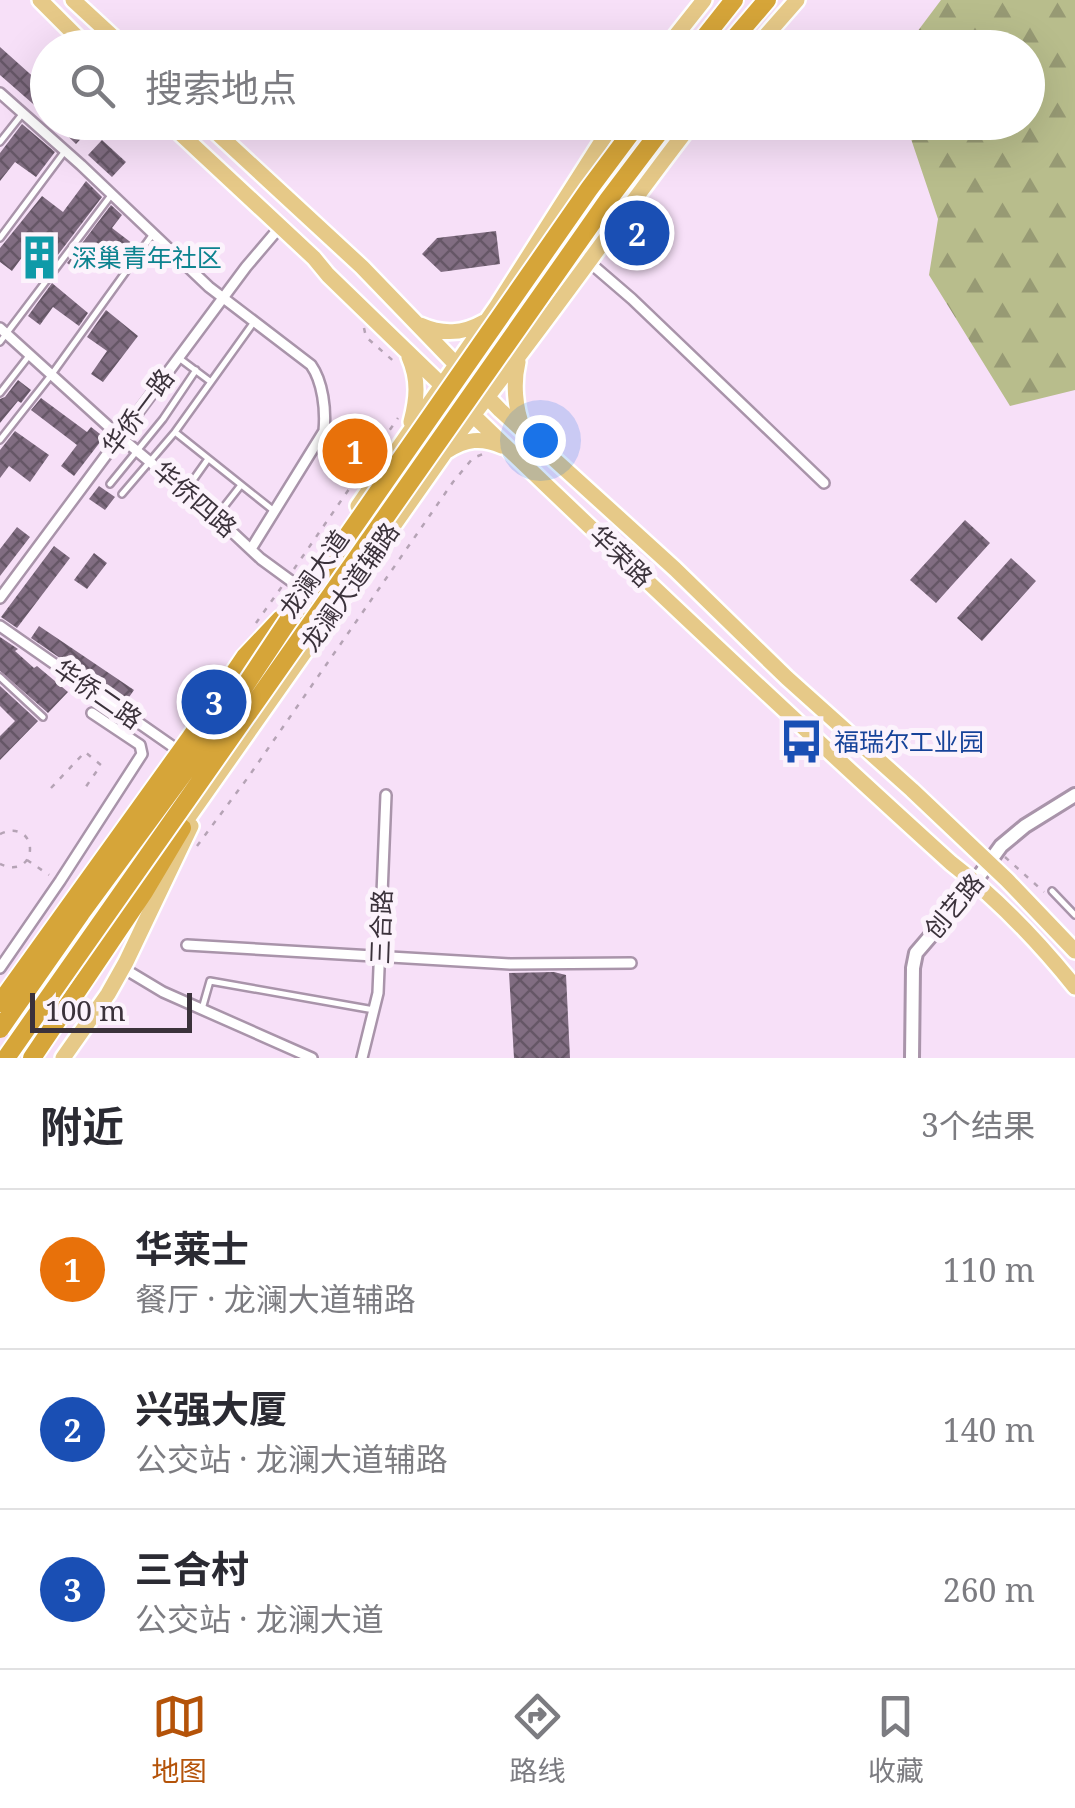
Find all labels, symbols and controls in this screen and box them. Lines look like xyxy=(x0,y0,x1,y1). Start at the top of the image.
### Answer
search box xyxy=(30,30,1045,140)
icon: search xyxy=(65,58,120,113)
text: 搜索地点 xyxy=(145,61,297,113)
pin: 2 xyxy=(604,196,670,270)
building icon: 深巢青年社区 xyxy=(15,234,63,282)
place label: 深巢青年社区 xyxy=(72,240,222,274)
street label: 华侨一路 xyxy=(94,361,181,462)
pin: 1 xyxy=(322,414,388,488)
your location xyxy=(515,415,566,466)
street label: 华侨四路 xyxy=(147,453,245,544)
street label: 龙澜大道辅路 xyxy=(292,515,406,658)
street label: 华荣路 xyxy=(583,517,660,594)
street label: 龙澜大道 xyxy=(271,523,356,624)
street label: 华侨二路 xyxy=(48,651,149,736)
pin: 3 xyxy=(182,664,246,740)
bus stop icon: 福瑞尔工业园 xyxy=(777,718,825,766)
place label: 福瑞尔工业园 xyxy=(834,724,984,758)
street label: 创艺路 xyxy=(916,866,990,945)
street label: 三合路 xyxy=(362,889,398,965)
scale bar xyxy=(30,988,192,1032)
text: 100 m xyxy=(45,991,126,1029)
text: 附近 xyxy=(40,1097,124,1154)
text: 3个结果 xyxy=(921,1103,1035,1146)
text: 华莱士 xyxy=(135,1222,249,1274)
text: 1 xyxy=(63,1248,82,1291)
text: 110 m xyxy=(943,1248,1035,1291)
text: 餐厅 · 龙澜大道辅路 xyxy=(135,1277,416,1320)
text: 兴强大厦 xyxy=(135,1382,287,1434)
text: 2 xyxy=(63,1408,82,1451)
text: 140 m xyxy=(943,1408,1035,1451)
text: 公交站 · 龙澜大道辅路 xyxy=(135,1437,448,1480)
text: 三合村 xyxy=(135,1542,249,1594)
text: 3 xyxy=(63,1568,82,1611)
text: 260 m xyxy=(943,1568,1035,1611)
text: 公交站 · 龙澜大道 xyxy=(135,1597,384,1640)
tab: 地图 xyxy=(151,1689,207,1789)
tab: 路线 xyxy=(509,1689,566,1789)
tab: 收藏 xyxy=(868,1689,924,1789)

